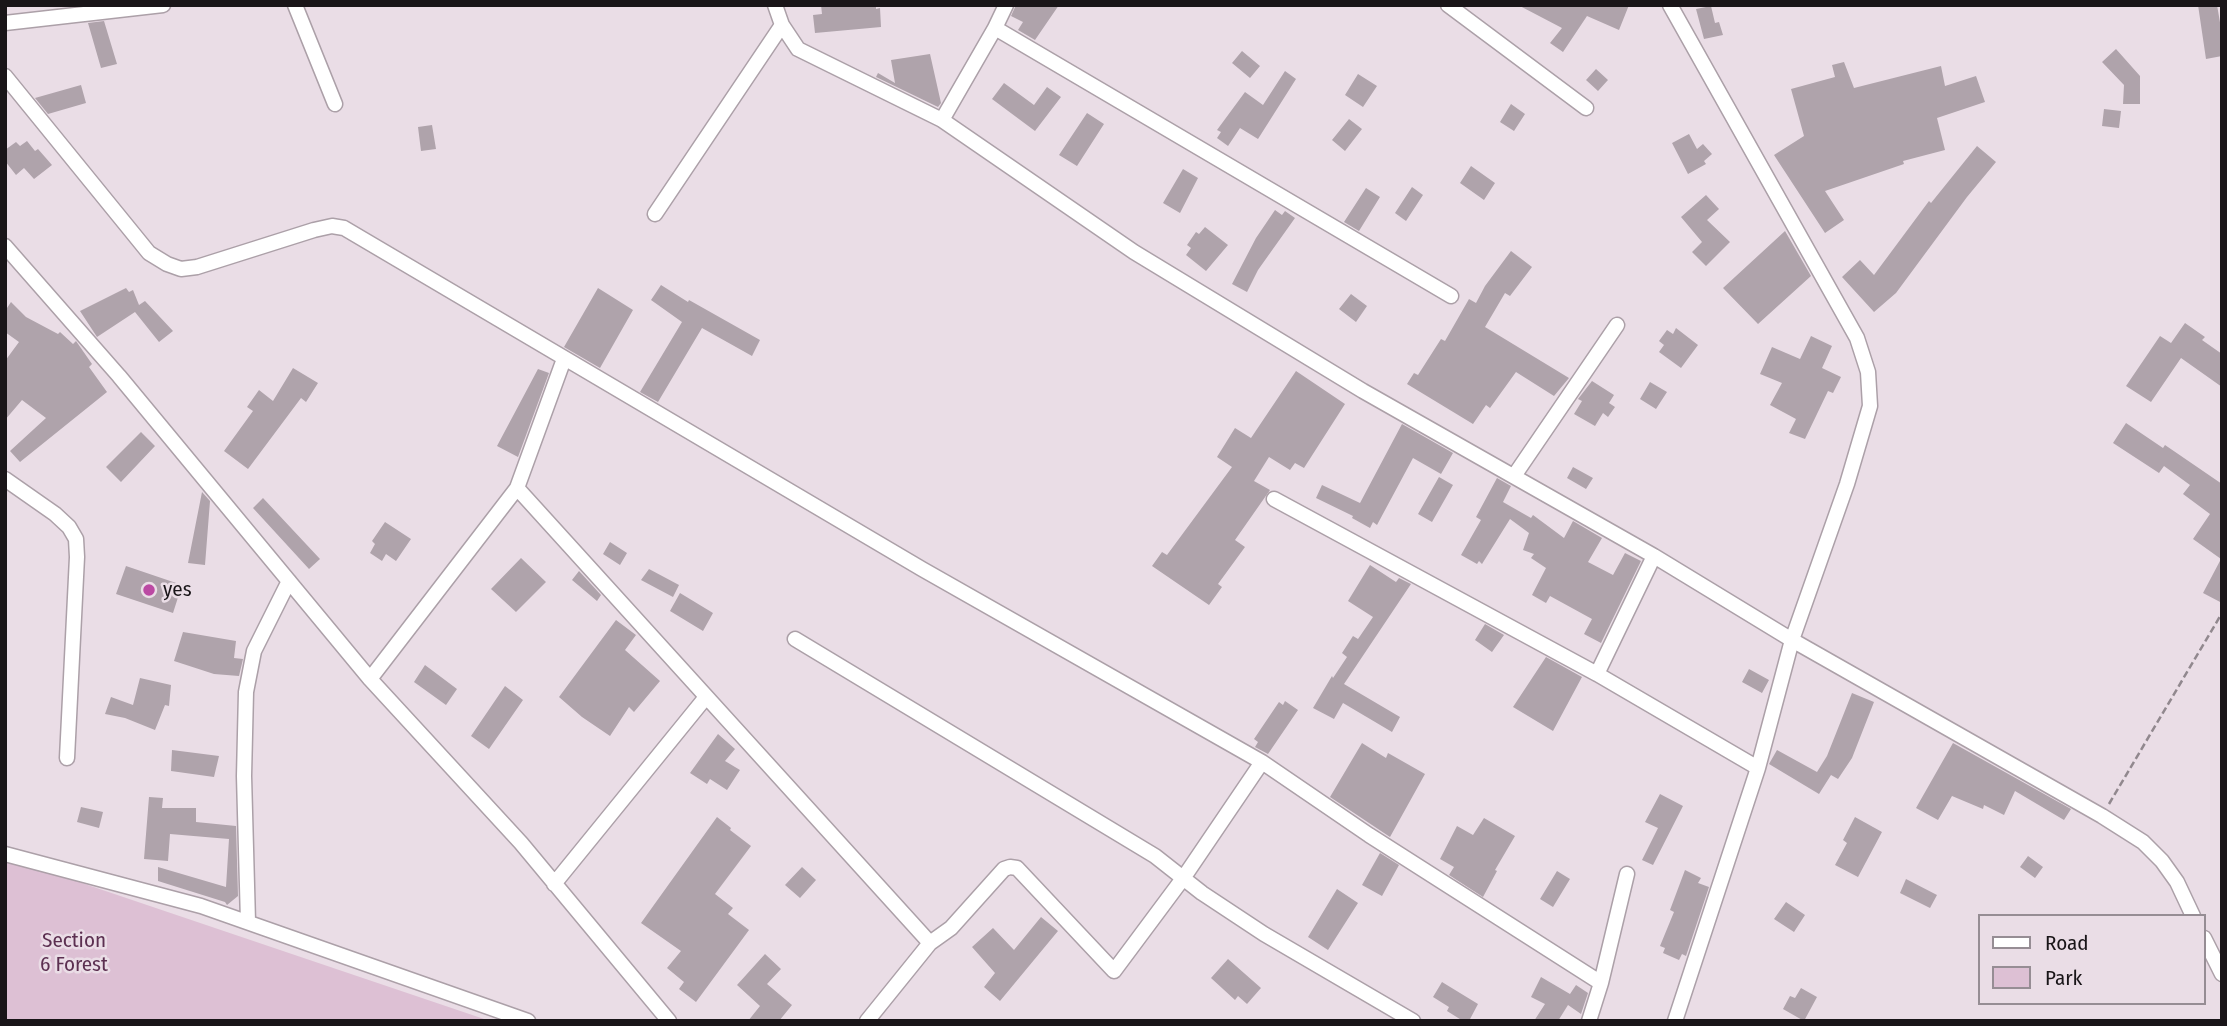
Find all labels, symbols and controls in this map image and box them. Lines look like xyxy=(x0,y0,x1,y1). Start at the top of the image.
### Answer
place label: yes xyxy=(163,577,192,603)
marker: yes xyxy=(141,582,157,598)
legend xyxy=(1979,914,2206,1005)
park label: Section 6 Forest xyxy=(40,928,108,978)
text: Road xyxy=(2045,930,2089,956)
text: Park xyxy=(2045,965,2082,991)

